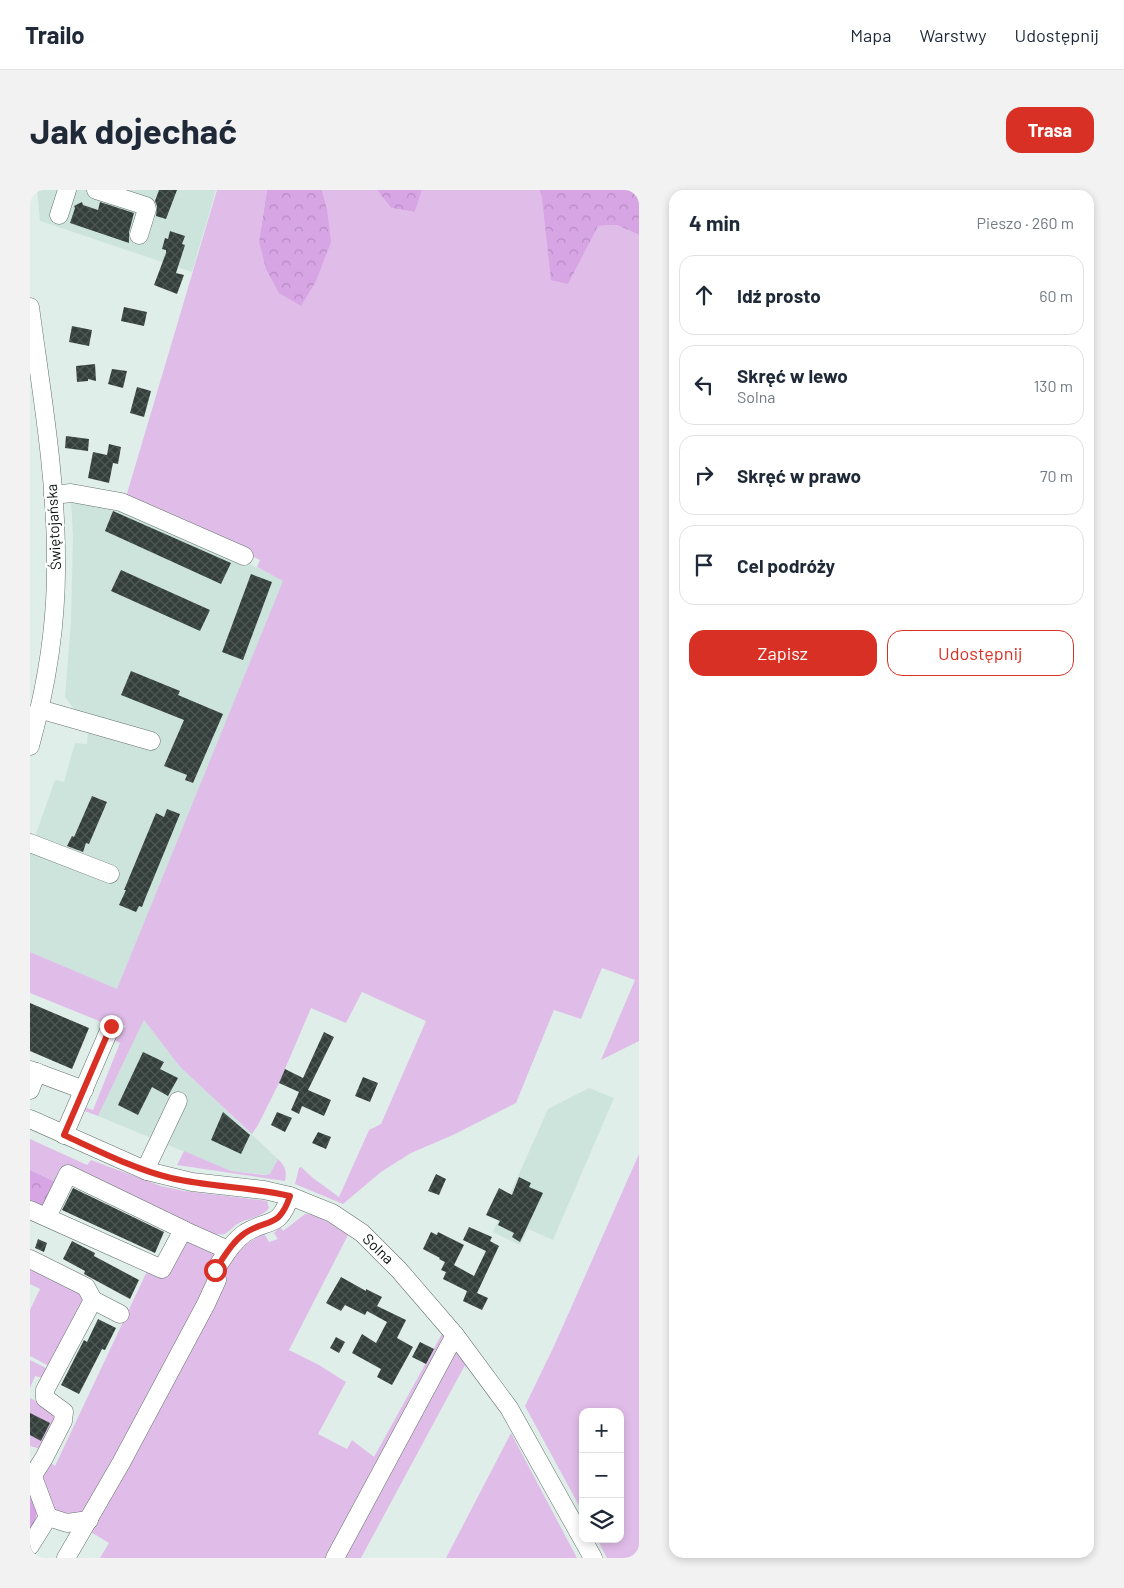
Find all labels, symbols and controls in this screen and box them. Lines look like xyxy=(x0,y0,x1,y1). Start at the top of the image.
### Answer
text: Trailo xyxy=(25,20,85,49)
text: Mapa xyxy=(850,24,891,46)
text: Warstwy xyxy=(919,24,987,46)
text: Udostępnij xyxy=(1015,24,1099,46)
button: Trasa xyxy=(1006,107,1094,153)
text: Jak dojechać xyxy=(30,109,237,151)
text: 4 min xyxy=(689,210,740,235)
text: Pieszo · 260 m xyxy=(976,213,1074,232)
icon: ahead xyxy=(690,281,718,309)
text: Idź prosto xyxy=(737,284,821,307)
text: 60 m xyxy=(1039,286,1073,305)
text: Skręć w lewo xyxy=(737,364,848,387)
icon: left xyxy=(690,371,718,399)
text: 130 m xyxy=(1034,376,1073,395)
text: Solna xyxy=(737,387,776,406)
icon: right xyxy=(690,461,718,489)
text: Skręć w prawo xyxy=(737,464,861,487)
text: 70 m xyxy=(1040,466,1073,485)
street label: Świętojańska xyxy=(42,483,64,571)
icon: arrive xyxy=(690,551,718,579)
text: Cel podróży xyxy=(737,554,835,577)
button: Zapisz xyxy=(689,630,877,676)
button: Udostępnij xyxy=(887,630,1074,676)
route end xyxy=(100,1015,123,1038)
street label: Solna xyxy=(359,1229,398,1267)
route start xyxy=(204,1259,227,1282)
map controls xyxy=(579,1408,624,1543)
button: + xyxy=(579,1408,624,1453)
button: − xyxy=(579,1453,624,1498)
button: layers xyxy=(579,1498,624,1543)

